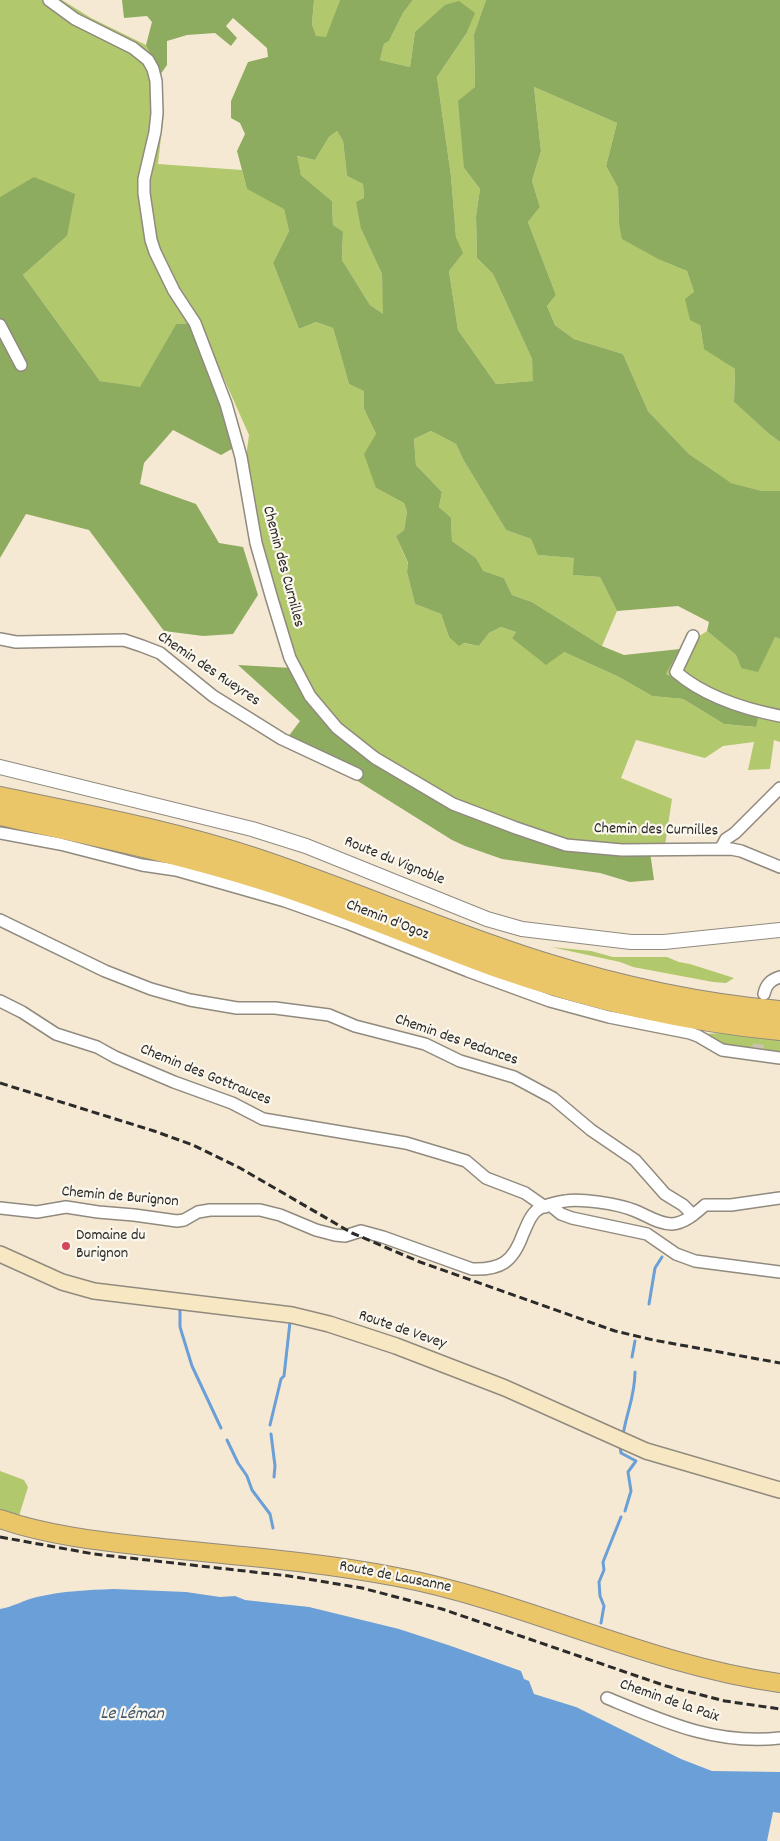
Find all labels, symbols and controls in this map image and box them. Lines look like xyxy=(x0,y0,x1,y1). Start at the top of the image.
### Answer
street label: Chemin des Curnilles xyxy=(257,504,307,630)
street label: Chemin des Rueyres xyxy=(153,628,263,712)
street label: Chemin des Curnilles xyxy=(594,820,718,842)
street label: Route du Vignoble xyxy=(341,833,447,891)
street label: Chemin d'Ogoz xyxy=(343,896,431,946)
street label: Chemin des Pedances xyxy=(392,1011,520,1071)
street label: Chemin des Gottrauces xyxy=(137,1041,273,1111)
street label: Chemin de Burignon xyxy=(61,1183,179,1213)
place label: Domaine du Burignon xyxy=(76,1227,145,1265)
marker: Domaine du Burignon xyxy=(60,1240,72,1252)
street label: Route de Vevey xyxy=(356,1307,448,1355)
street label: Route de Lausanne xyxy=(337,1558,453,1598)
street label: Chemin de la Paix xyxy=(617,1676,721,1728)
water label: Le Léman xyxy=(100,1705,164,1727)

